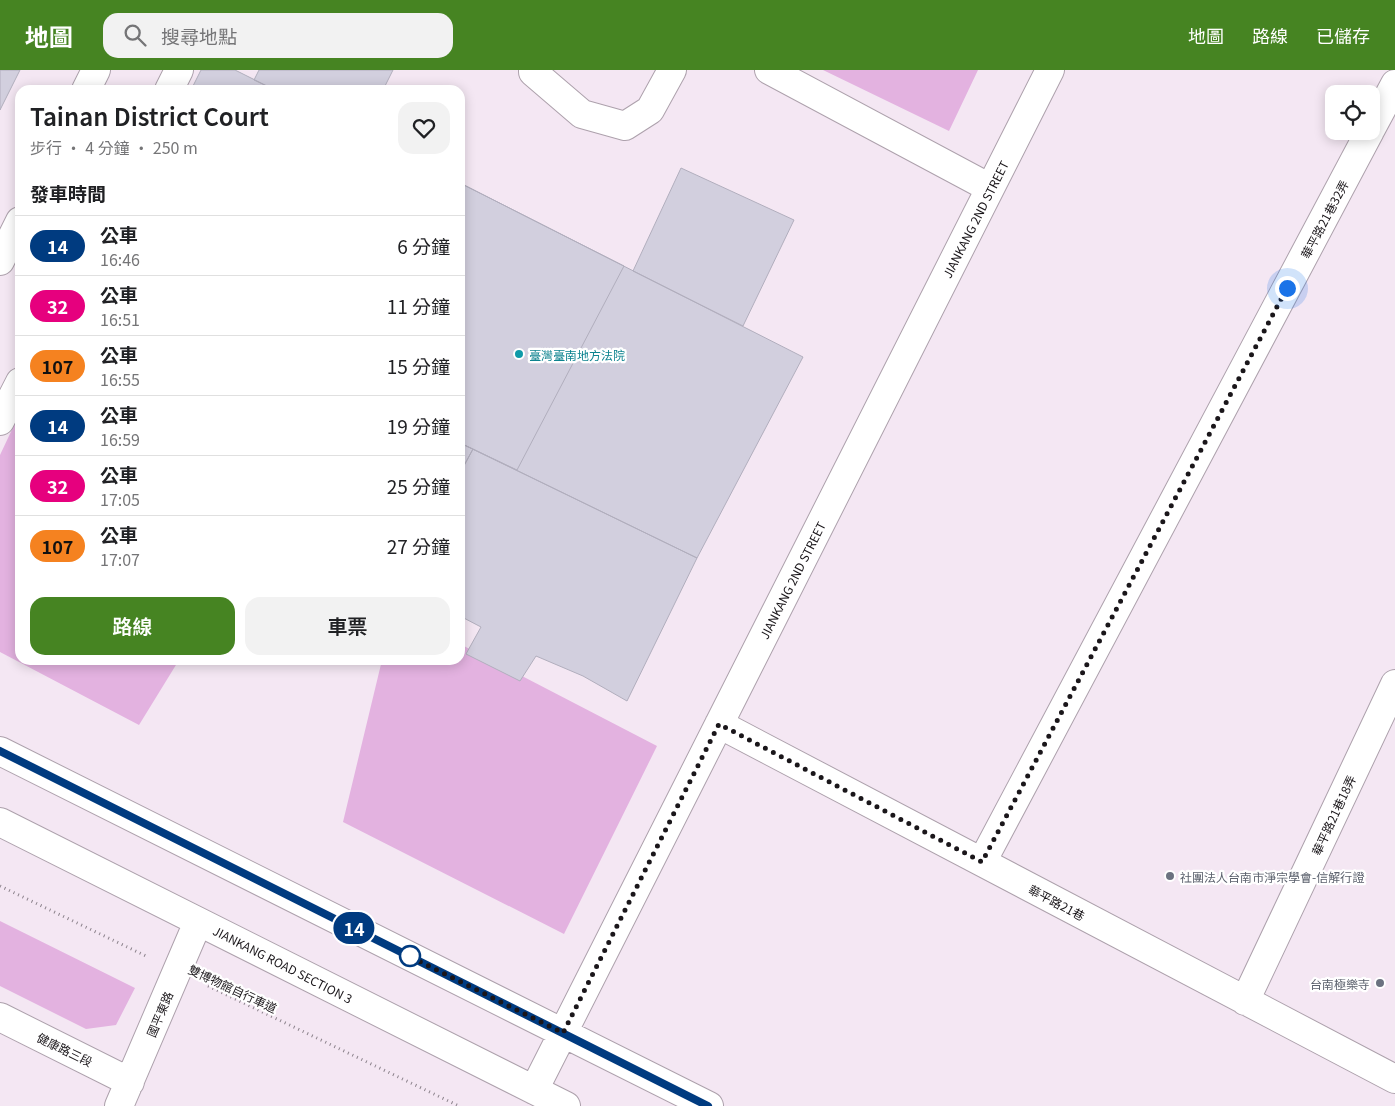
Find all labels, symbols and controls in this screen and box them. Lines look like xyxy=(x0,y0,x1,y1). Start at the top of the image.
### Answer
search box xyxy=(103,13,453,58)
text: 地圖 xyxy=(25,18,73,53)
icon: search xyxy=(121,21,149,49)
text: 搜尋地點 xyxy=(161,22,237,49)
text: 地圖 xyxy=(1188,22,1224,48)
text: 路線 xyxy=(1252,22,1288,48)
text: 已儲存 xyxy=(1316,22,1370,48)
map controls xyxy=(1325,85,1380,140)
button: locate xyxy=(1325,85,1380,140)
text: Tainan District Court xyxy=(30,98,269,133)
button: heart xyxy=(398,102,450,154)
text: 步行 · 4 分鐘 · 250 m xyxy=(30,135,198,159)
street label: JIANKANG 2ND STREET xyxy=(938,157,1012,281)
street label: 華平路21巷32弄 xyxy=(1296,177,1352,261)
text: 發車時間 xyxy=(30,179,106,206)
text: 公車 xyxy=(100,220,138,247)
text: 6 分鐘 xyxy=(397,232,450,259)
text: 14 xyxy=(47,233,68,259)
text: 16:46 xyxy=(100,247,140,271)
your location xyxy=(1275,276,1300,301)
text: 公車 xyxy=(100,280,138,307)
text: 11 分鐘 xyxy=(387,292,450,319)
text: 32 xyxy=(47,293,68,319)
text: 16:51 xyxy=(100,307,140,331)
text: 公車 xyxy=(100,340,138,367)
place label: 臺灣臺南地方法院 xyxy=(529,346,625,363)
marker: 臺灣臺南地方法院 xyxy=(513,348,525,360)
text: 15 分鐘 xyxy=(387,352,450,379)
text: 107 xyxy=(42,353,73,379)
text: 16:55 xyxy=(100,367,140,391)
text: 公車 xyxy=(100,400,138,427)
text: 19 分鐘 xyxy=(387,412,450,439)
text: 14 xyxy=(47,413,68,439)
text: 16:59 xyxy=(100,427,140,451)
text: 公車 xyxy=(100,460,138,487)
text: 25 分鐘 xyxy=(387,472,450,499)
text: 32 xyxy=(47,473,68,499)
text: 17:05 xyxy=(100,487,140,511)
street label: JIANKANG 2ND STREET xyxy=(755,518,829,642)
text: 公車 xyxy=(100,520,138,547)
text: 27 分鐘 xyxy=(387,532,450,559)
text: 107 xyxy=(42,533,73,559)
text: 17:07 xyxy=(100,547,140,571)
button: 路線 xyxy=(30,597,235,655)
button: 車票 xyxy=(245,597,450,655)
street label: 華平路21巷18弄 xyxy=(1307,772,1359,858)
place label: 社團法人台南市淨宗學會-信解行證 xyxy=(1180,868,1365,885)
marker: 社團法人台南市淨宗學會-信解行證 xyxy=(1164,870,1176,882)
street label: 華平路21巷 xyxy=(1026,880,1088,924)
line badge: 14 xyxy=(332,912,376,944)
text: 14 xyxy=(343,915,365,941)
street label: JIANKANG ROAD SECTION 3 xyxy=(210,921,356,1007)
unlabelled marker xyxy=(399,945,421,967)
street label: 雙博物館自行車道 xyxy=(186,960,280,1016)
place label: 台南極樂寺 xyxy=(1310,975,1370,992)
marker: 台南極樂寺 xyxy=(1374,977,1386,989)
street label: 國平東路 xyxy=(142,989,176,1039)
street label: 健康路三段 xyxy=(34,1028,96,1070)

